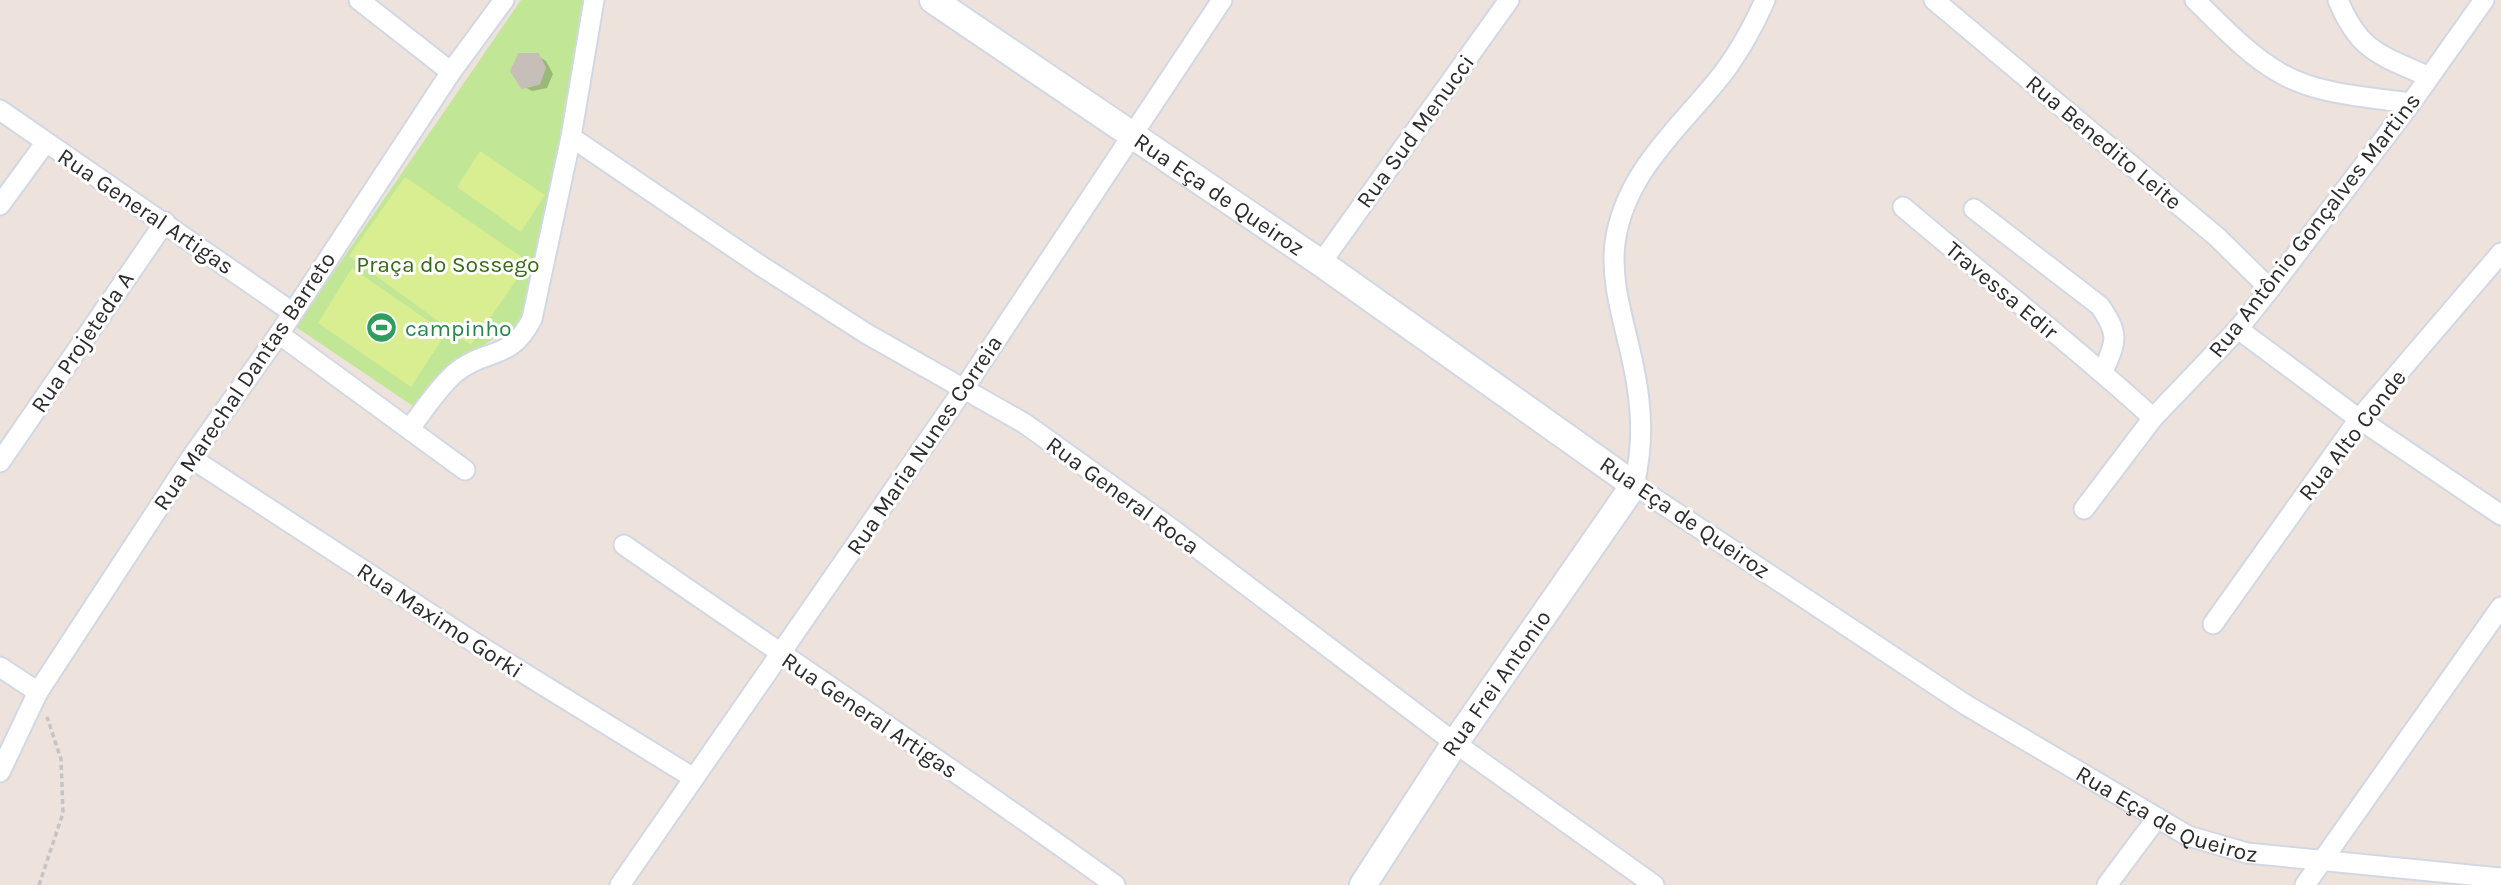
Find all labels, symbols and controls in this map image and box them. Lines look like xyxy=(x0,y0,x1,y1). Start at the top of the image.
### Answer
street label: Rua Sud Menucci xyxy=(1351,49,1480,213)
street label: Rua Benedito Leite xyxy=(2020,69,2187,215)
street label: Rua Antônio Gonçalves Martins xyxy=(2203,88,2426,363)
street label: Rua Eça de Queiroz xyxy=(1129,127,1309,262)
street label: Rua General Artigas xyxy=(53,143,239,280)
street label: Travessa Edir xyxy=(1940,236,2064,346)
street label: Rua Marechal Dantas Barreto xyxy=(148,247,341,516)
park label: Praça do Sossego xyxy=(356,251,540,278)
street label: Rua Projeteda A xyxy=(25,267,140,418)
sports icon: campinho xyxy=(365,311,399,345)
place label: campinho xyxy=(405,315,512,342)
street label: Rua Maria Nunes Correia xyxy=(841,330,1008,560)
street label: Rua Alto Conde xyxy=(2293,365,2412,506)
street label: Rua General Roca xyxy=(1041,431,1204,560)
street label: Rua Eça de Queiroz xyxy=(1595,450,1775,584)
street label: Rua Maximo Gorki xyxy=(352,557,528,684)
street label: Rua Frei Antonio xyxy=(1436,605,1557,762)
street label: Rua General Artigas xyxy=(777,647,963,784)
street label: Rua Eça de Queiroz xyxy=(2071,760,2259,868)

